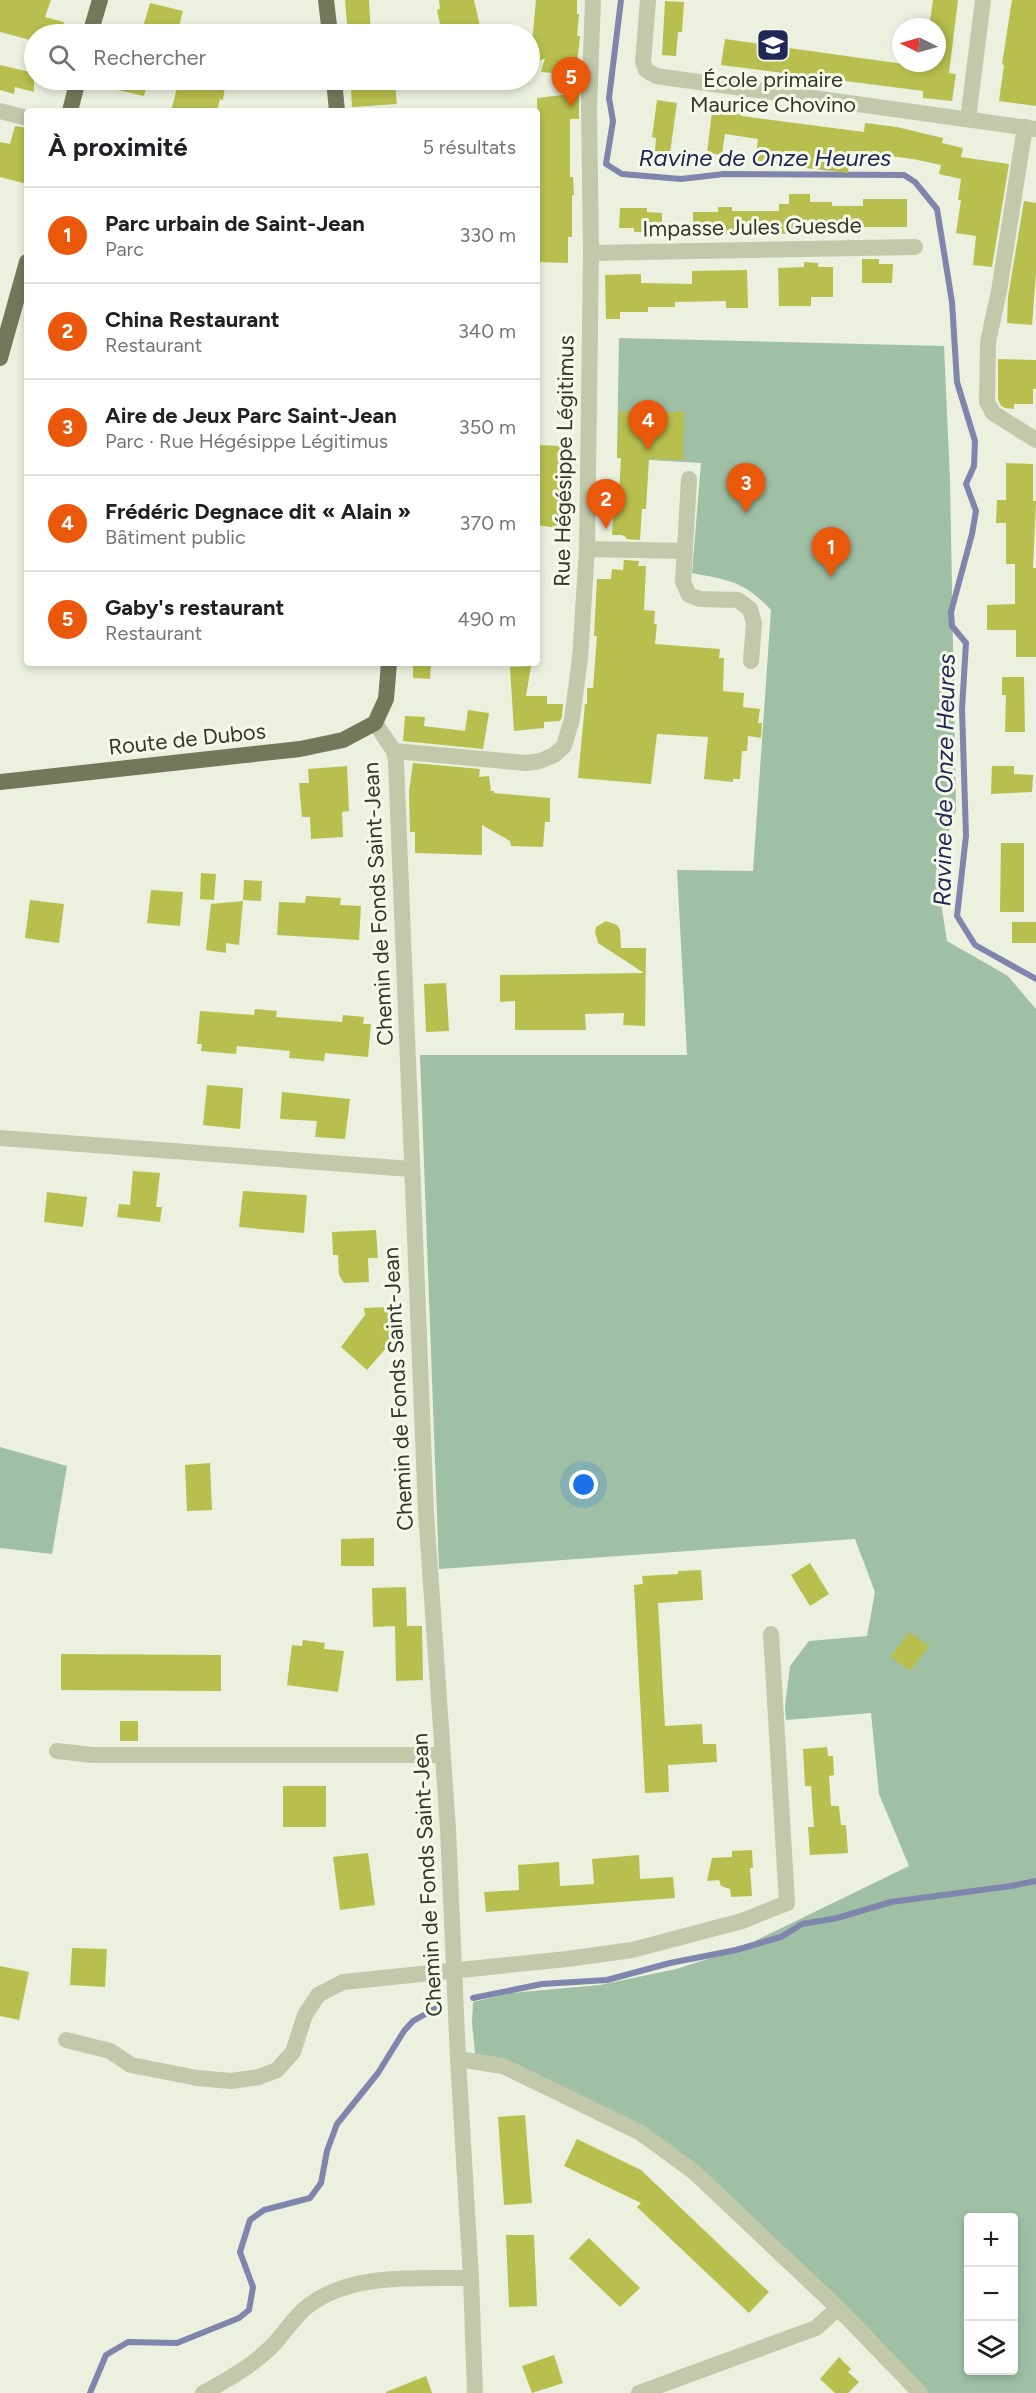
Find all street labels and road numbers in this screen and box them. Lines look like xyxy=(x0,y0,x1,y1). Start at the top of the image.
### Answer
street label: Impasse Jules Guesde xyxy=(642,212,862,242)
street label: Rue Hégésippe Légitimus xyxy=(548,335,580,587)
street label: Route de Dubos xyxy=(107,717,267,761)
street label: Chemin de Fonds Saint-Jean xyxy=(357,762,399,1046)
street label: Chemin de Fonds Saint-Jean xyxy=(377,1247,419,1531)
street label: Chemin de Fonds Saint-Jean xyxy=(406,1733,448,2017)

